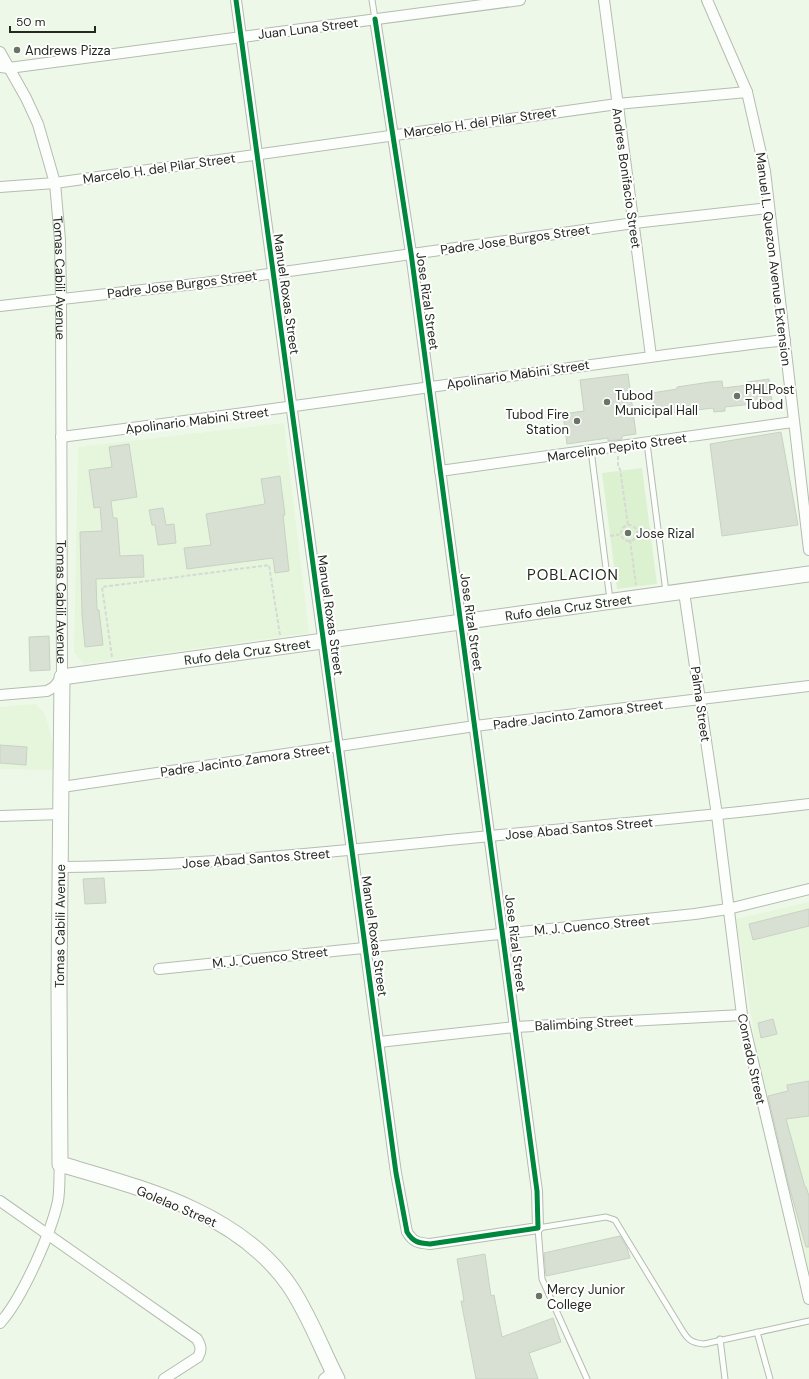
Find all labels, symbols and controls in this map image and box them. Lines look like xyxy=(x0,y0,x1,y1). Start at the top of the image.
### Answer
scale bar xyxy=(10,8,95,34)
text: 50 m xyxy=(16,14,45,30)
street label: Juan Luna Street xyxy=(257,14,359,43)
place label: Andrews Pizza xyxy=(25,42,110,59)
marker: Andrews Pizza xyxy=(12,45,22,55)
street label: Marcelo H. del Pilar Street xyxy=(403,103,557,142)
street label: Andres Bonifacio Street xyxy=(608,107,645,250)
street label: Marcelo H. del Pilar Street xyxy=(82,149,236,188)
street label: Manuel L. Quezon Avenue Extension xyxy=(752,151,795,367)
street label: Tomas Cabili Avenue xyxy=(49,215,69,340)
street label: Padre Jose Burgos Street xyxy=(439,221,591,258)
street label: Manuel Roxas Street xyxy=(270,233,303,356)
street label: Jose Rizal Street xyxy=(412,251,443,351)
street label: Padre Jose Burgos Street xyxy=(106,267,258,302)
street label: Apolinario Mabini Street xyxy=(445,356,591,393)
place label: PHLPost Tubod xyxy=(745,381,794,413)
place label: Tubod Municipal Hall xyxy=(615,387,698,419)
marker: PHLPost Tubod xyxy=(732,391,742,401)
marker: Tubod Municipal Hall xyxy=(602,397,612,407)
street label: Apolinario Mabini Street xyxy=(124,403,270,438)
place label: Tubod Fire Station xyxy=(505,406,569,438)
marker: Tubod Fire Station xyxy=(572,416,582,426)
street label: Marcelino Pepito Street xyxy=(546,429,688,466)
place label: Jose Rizal xyxy=(636,525,694,542)
marker: Jose Rizal xyxy=(623,528,633,538)
street label: Tomas Cabili Avenue xyxy=(53,540,70,664)
street label: Manuel Roxas Street xyxy=(314,554,347,677)
district label: POBLACION xyxy=(527,565,619,585)
street label: Jose Rizal Street xyxy=(456,572,487,672)
street label: Rufo dela Cruz Street xyxy=(504,591,633,625)
street label: Rufo dela Cruz Street xyxy=(183,635,312,669)
street label: Palma Street xyxy=(687,665,714,743)
street label: Padre Jacinto Zamora Street xyxy=(492,696,664,733)
street label: Padre Jacinto Zamora Street xyxy=(159,740,331,781)
street label: Jose Abad Santos Street xyxy=(504,814,654,843)
street label: Jose Abad Santos Street xyxy=(181,845,331,872)
street label: Tomas Cabili Avenue xyxy=(51,864,69,988)
street label: Manuel Roxas Street xyxy=(358,875,391,998)
street label: Jose Rizal Street xyxy=(501,893,530,993)
street label: M. J. Cuenco Street xyxy=(533,912,651,939)
street label: M. J. Cuenco Street xyxy=(211,943,329,972)
street label: Balimbing Street xyxy=(534,1012,634,1035)
street label: Conrado Street xyxy=(734,1012,769,1106)
street label: Golelao Street xyxy=(134,1182,220,1231)
place label: Mercy Junior College xyxy=(547,1281,625,1313)
marker: Mercy Junior College xyxy=(534,1291,544,1301)

